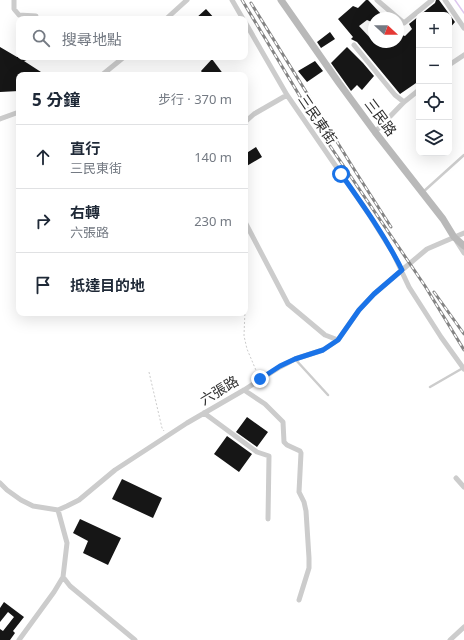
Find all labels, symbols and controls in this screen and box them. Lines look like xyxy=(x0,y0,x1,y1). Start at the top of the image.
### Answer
north arrow xyxy=(368,12,404,48)
map controls xyxy=(416,12,452,156)
button: + xyxy=(416,12,452,48)
search box xyxy=(16,16,248,60)
icon: search xyxy=(30,27,52,49)
text: 搜尋地點 xyxy=(62,29,122,49)
button: − xyxy=(416,48,452,84)
button: locate xyxy=(416,84,452,120)
text: 5 分鐘 xyxy=(32,88,80,111)
text: 步行 · 370 m xyxy=(158,90,232,108)
street label: 三民東街 xyxy=(294,90,342,148)
street label: 三民路 xyxy=(361,95,401,139)
button: layers xyxy=(416,120,452,156)
text: 直行 xyxy=(70,138,100,158)
icon: ahead xyxy=(32,146,54,168)
text: 140 m xyxy=(194,148,232,166)
text: 三民東街 xyxy=(70,159,122,177)
route start xyxy=(332,165,350,183)
text: 右轉 xyxy=(70,202,100,222)
icon: right xyxy=(32,210,54,232)
text: 230 m xyxy=(194,212,232,230)
text: 六張路 xyxy=(70,223,109,241)
icon: arrive xyxy=(32,274,54,296)
text: 抵達目的地 xyxy=(70,275,145,295)
route end xyxy=(251,370,269,388)
street label: 六張路 xyxy=(196,371,242,409)

